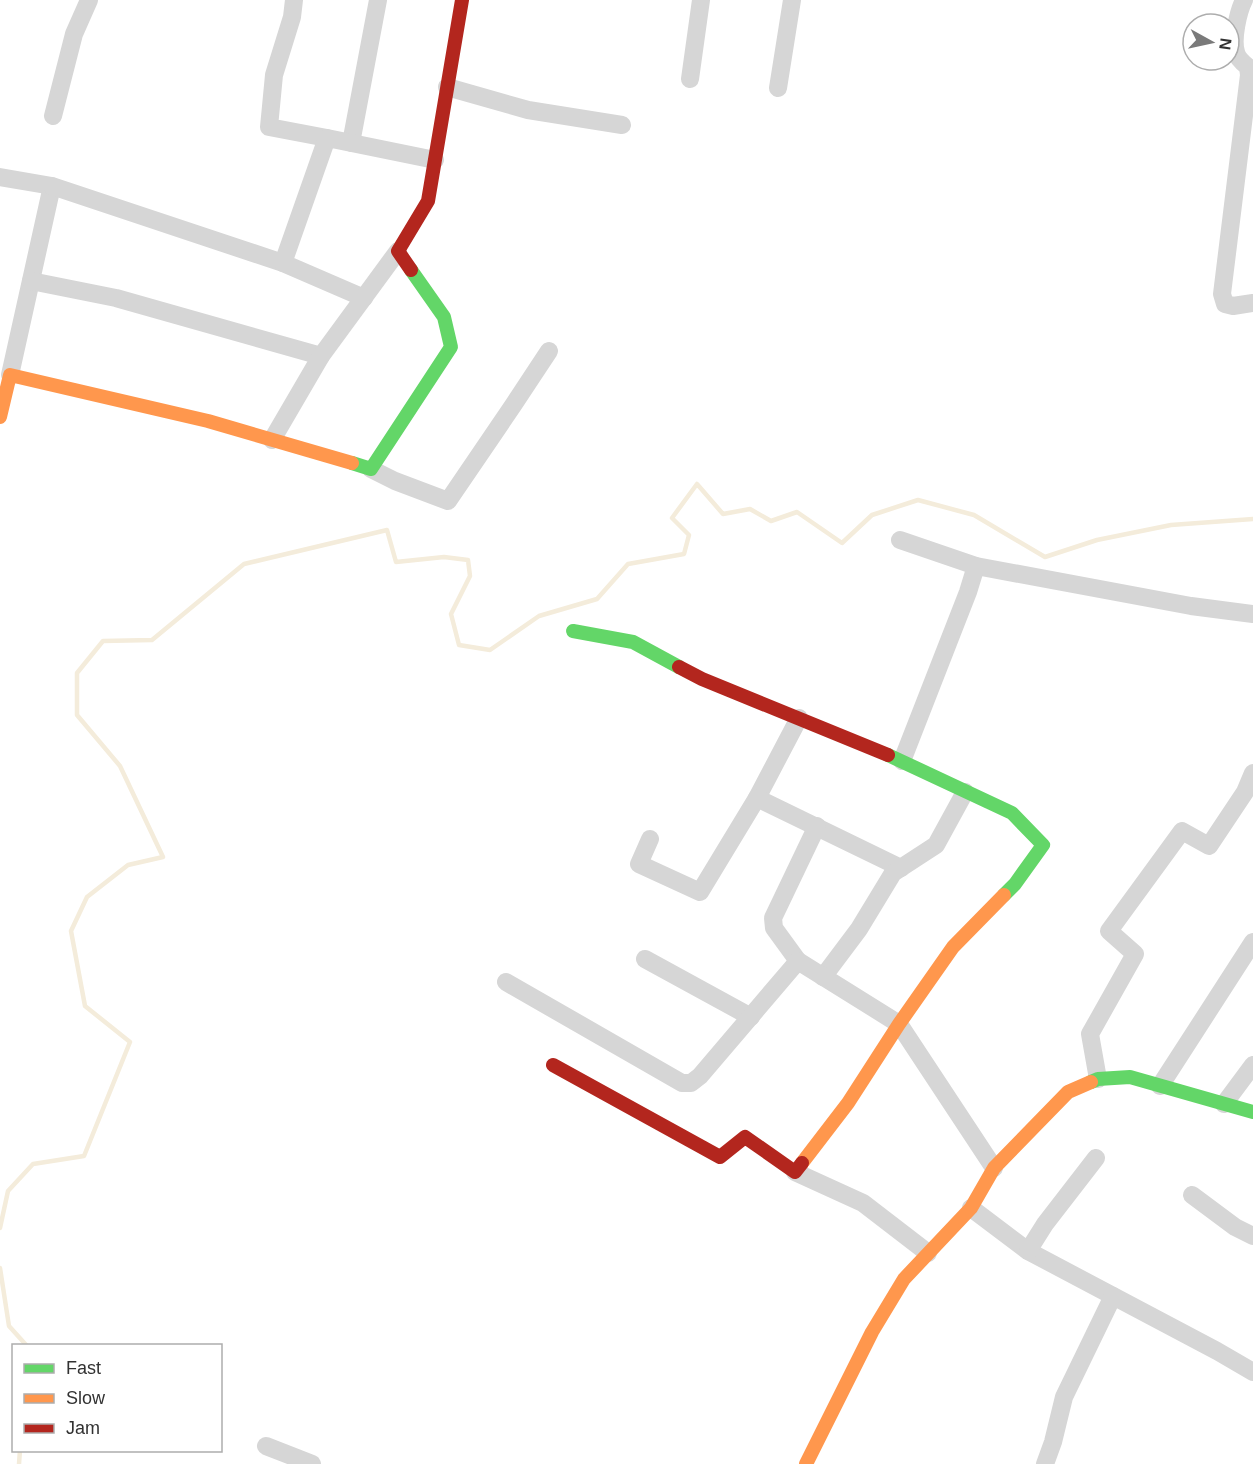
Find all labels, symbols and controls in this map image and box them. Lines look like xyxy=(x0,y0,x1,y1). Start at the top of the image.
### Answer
north arrow xyxy=(1181,12,1241,72)
text: N xyxy=(1216,37,1235,51)
legend xyxy=(12,1344,222,1452)
text: Fast xyxy=(66,1358,101,1378)
text: Slow xyxy=(66,1388,106,1408)
text: Jam xyxy=(66,1418,100,1438)

